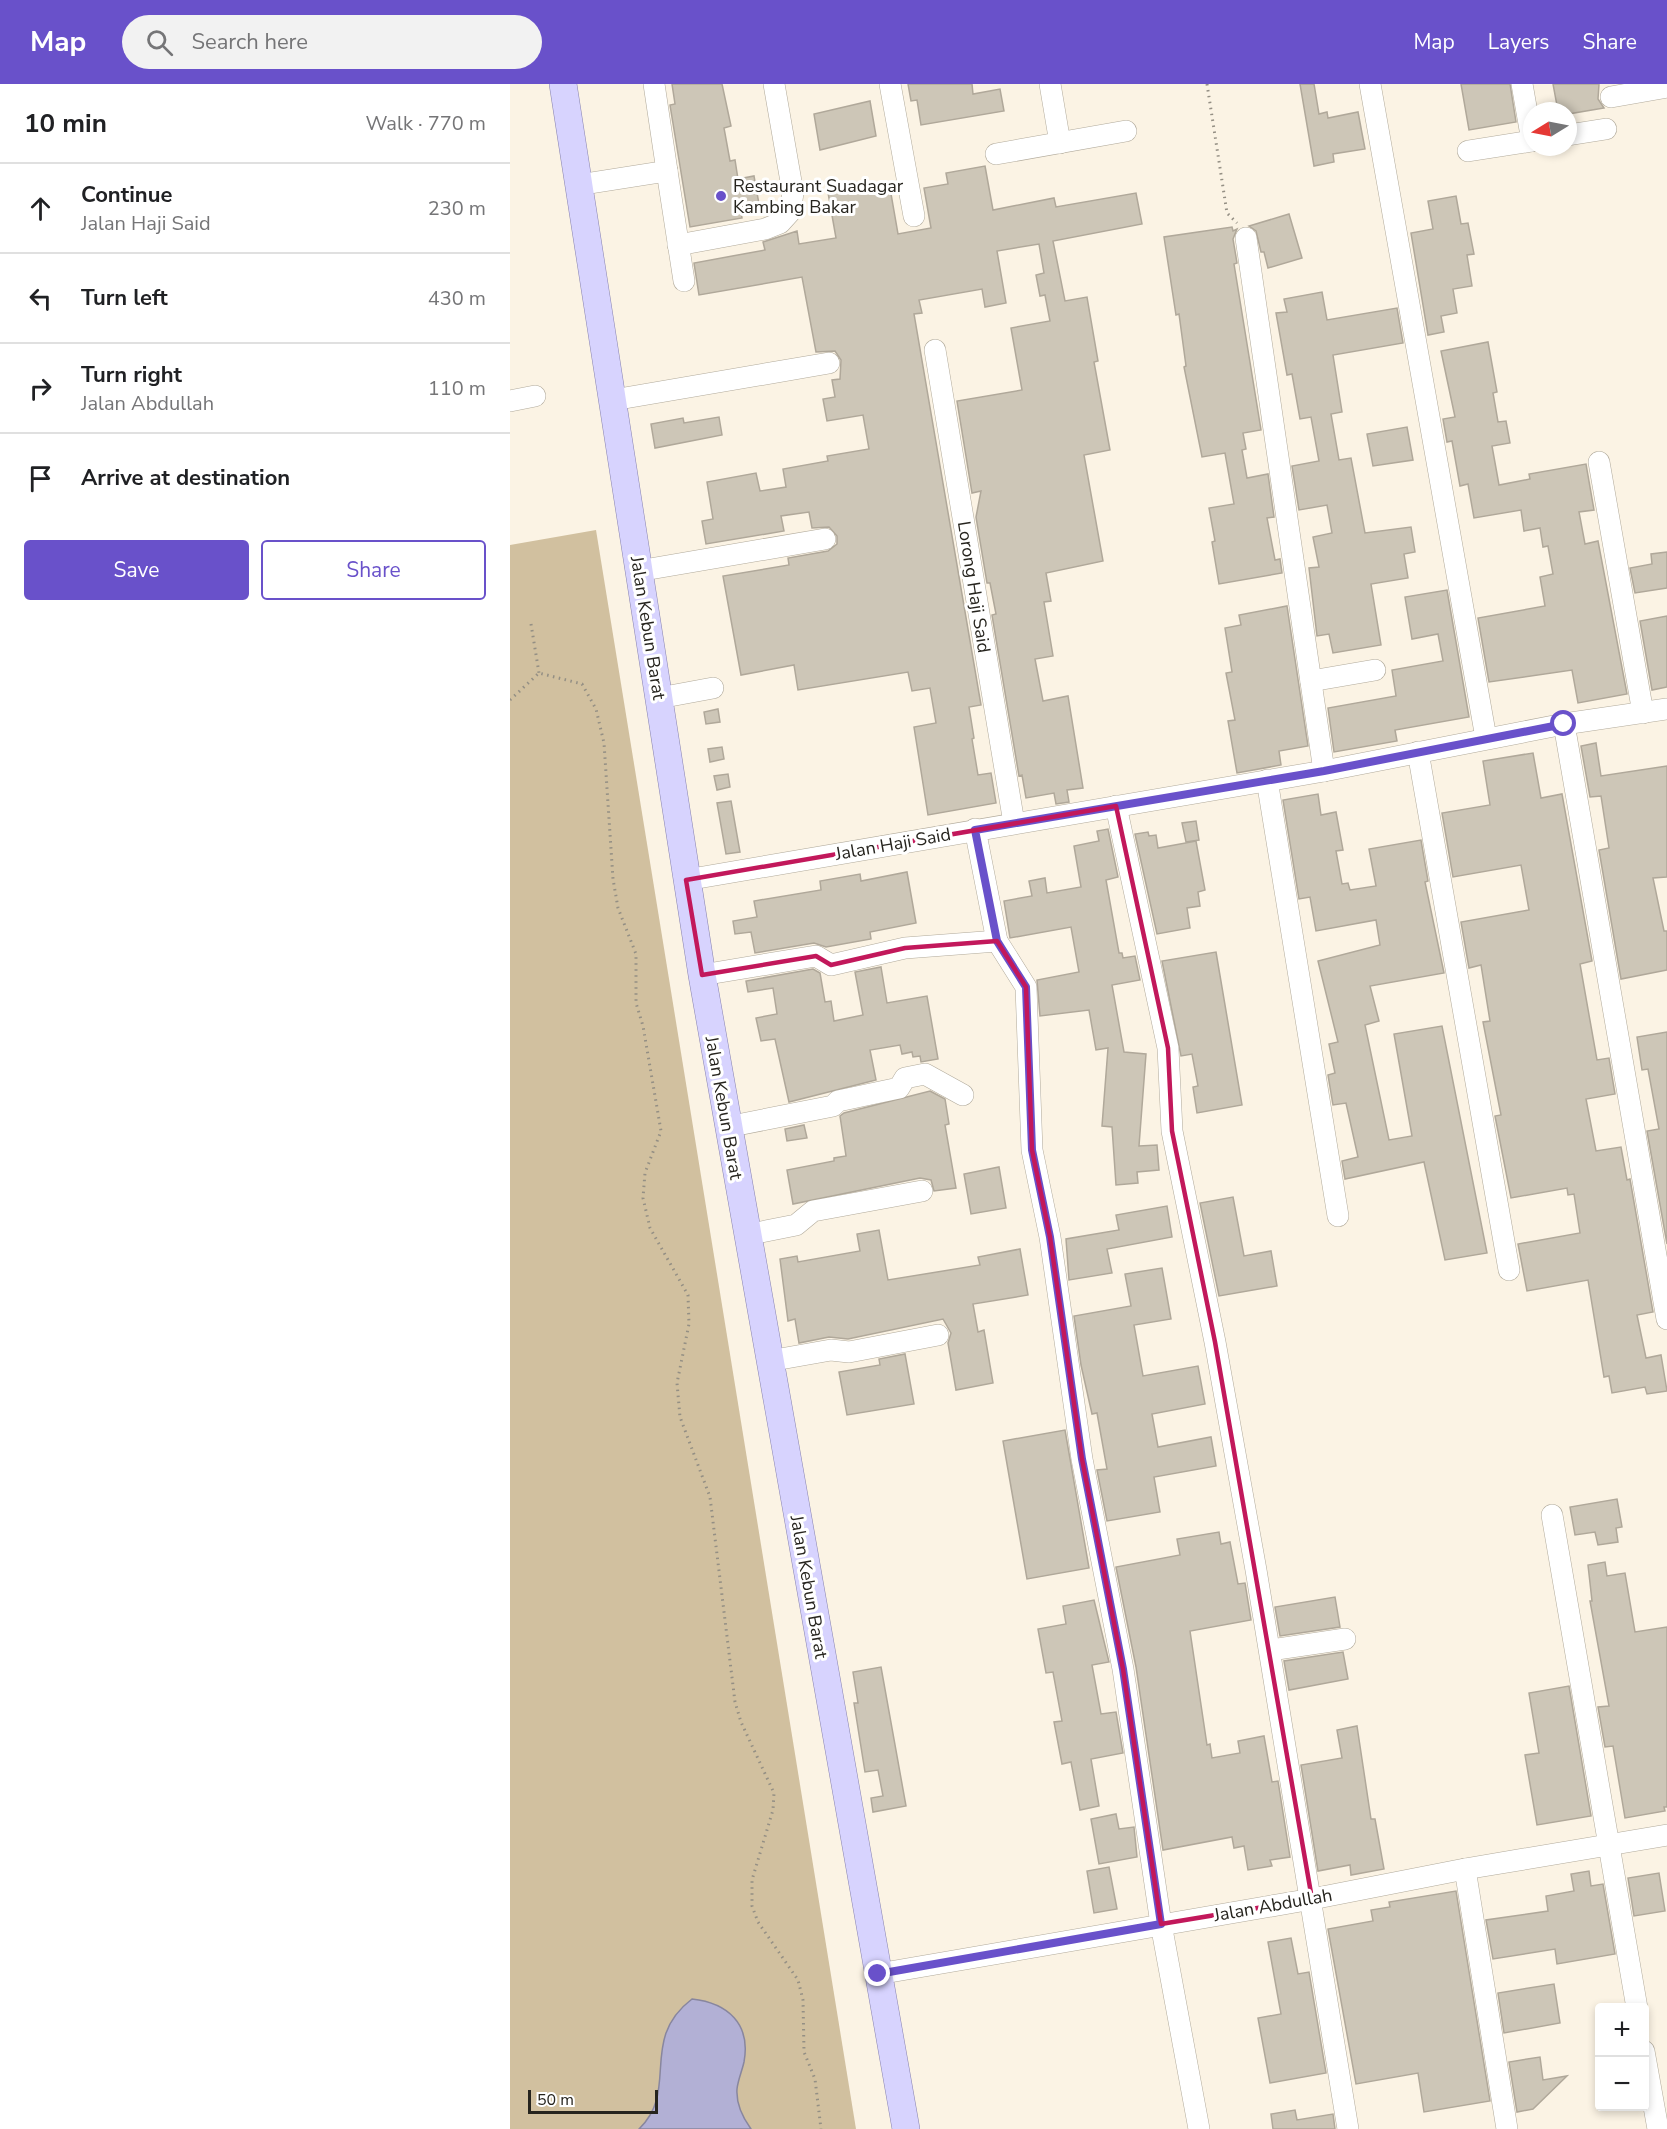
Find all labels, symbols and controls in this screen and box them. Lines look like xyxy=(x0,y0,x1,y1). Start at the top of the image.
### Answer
search box xyxy=(122,15,542,69)
text: Map xyxy=(30,23,86,61)
icon: search xyxy=(143,26,176,59)
text: Search here xyxy=(191,27,308,57)
text: Map xyxy=(1413,28,1455,56)
text: Layers xyxy=(1488,28,1549,56)
text: Share xyxy=(1582,28,1637,56)
north arrow xyxy=(1523,102,1577,156)
text: 10 min xyxy=(24,106,107,141)
text: Walk · 770 m xyxy=(366,110,486,137)
place label: Restaurant Suadagar Kambing Bakar xyxy=(733,174,904,219)
text: Continue xyxy=(81,180,172,210)
marker: Restaurant Suadagar Kambing Bakar xyxy=(714,189,728,203)
icon: ahead xyxy=(24,192,57,225)
text: 230 m xyxy=(428,195,486,222)
text: Jalan Haji Said xyxy=(81,210,211,237)
icon: left xyxy=(24,282,57,315)
text: Turn left xyxy=(81,283,168,313)
text: 430 m xyxy=(428,285,486,312)
text: Turn right xyxy=(81,360,182,390)
icon: right xyxy=(24,372,57,405)
text: 110 m xyxy=(428,375,486,402)
text: Jalan Abdullah xyxy=(81,390,214,417)
icon: arrive xyxy=(24,462,57,495)
text: Arrive at destination xyxy=(81,463,290,493)
street label: Lorong Haji Said xyxy=(952,519,996,655)
button: Save xyxy=(24,540,249,600)
button: Share xyxy=(261,540,486,600)
street label: Jalan Kebun Barat xyxy=(625,553,671,702)
route start xyxy=(1550,710,1576,736)
street label: Jalan Haji Said xyxy=(832,822,953,866)
street label: Jalan Kebun Barat xyxy=(699,1034,749,1182)
street label: Jalan Kebun Barat xyxy=(784,1513,834,1661)
street label: Jalan Abdullah xyxy=(1211,1883,1334,1927)
route end xyxy=(864,1960,890,1986)
map controls xyxy=(1595,2003,1649,2111)
button: + xyxy=(1595,2003,1649,2057)
button: − xyxy=(1595,2057,1649,2111)
scale bar xyxy=(528,2087,658,2114)
text: 50 m xyxy=(537,2089,574,2111)

